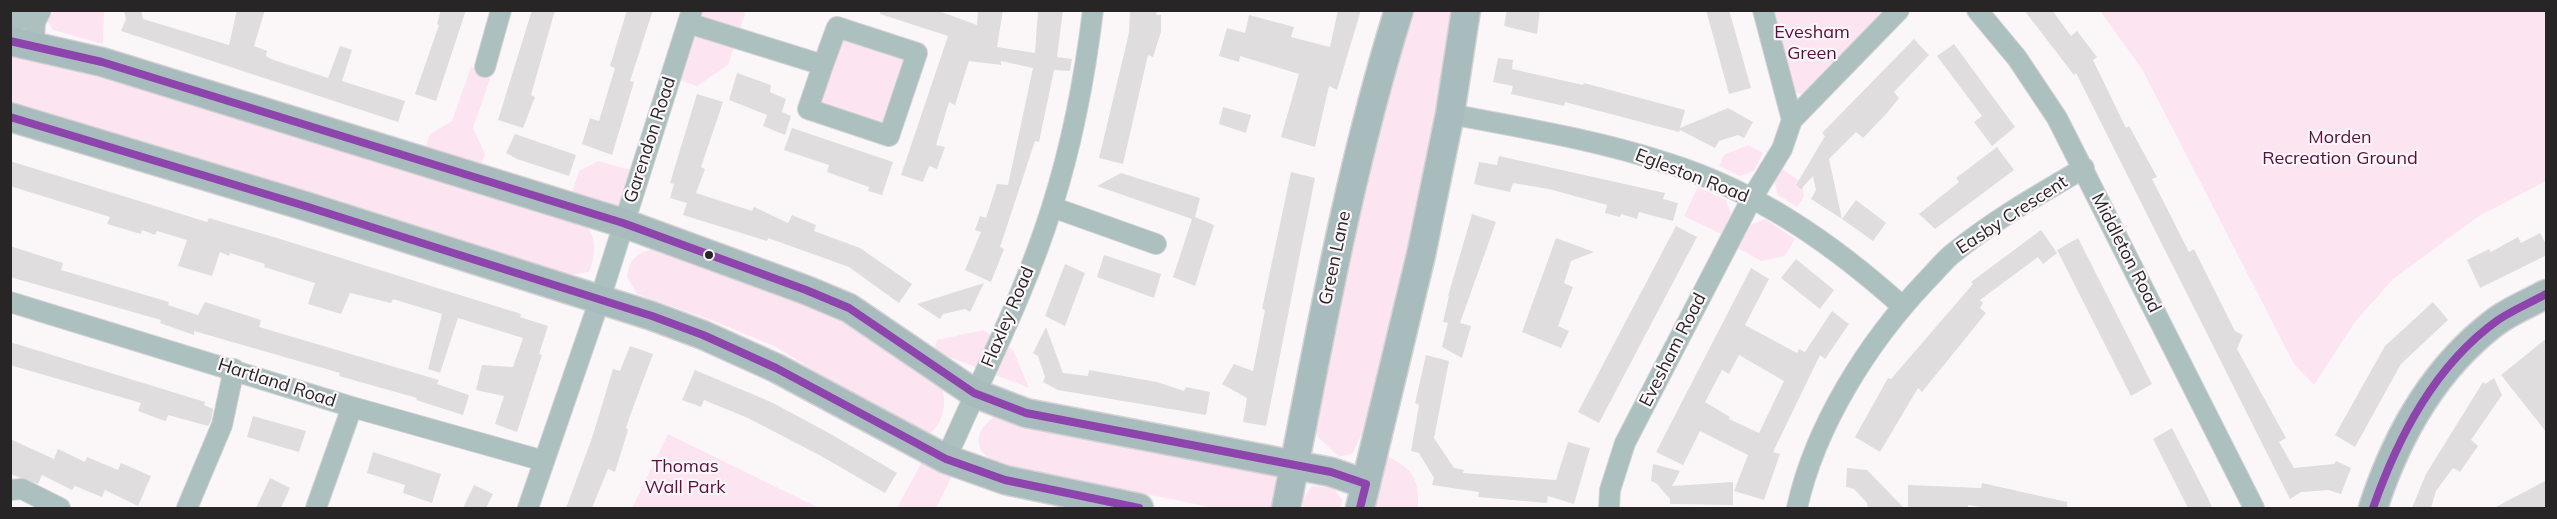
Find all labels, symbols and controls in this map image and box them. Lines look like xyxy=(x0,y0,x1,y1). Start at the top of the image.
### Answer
park label: Evesham Green xyxy=(1774,22,1850,64)
street label: Garendon Road xyxy=(619,74,681,206)
park label: Morden Recreation Ground xyxy=(2262,127,2418,170)
street label: Egleston Road xyxy=(1632,144,1752,208)
street label: Easby Crescent xyxy=(1952,171,2072,259)
street label: Middleton Road xyxy=(2087,190,2165,316)
street label: Green Lane xyxy=(1315,209,1355,307)
unlabelled marker xyxy=(703,249,715,261)
street label: Flaxley Road xyxy=(977,263,1039,371)
street label: Evesham Road xyxy=(1635,290,1711,410)
street label: Hartland Road xyxy=(215,354,339,412)
park label: Thomas Wall Park xyxy=(645,456,725,498)

